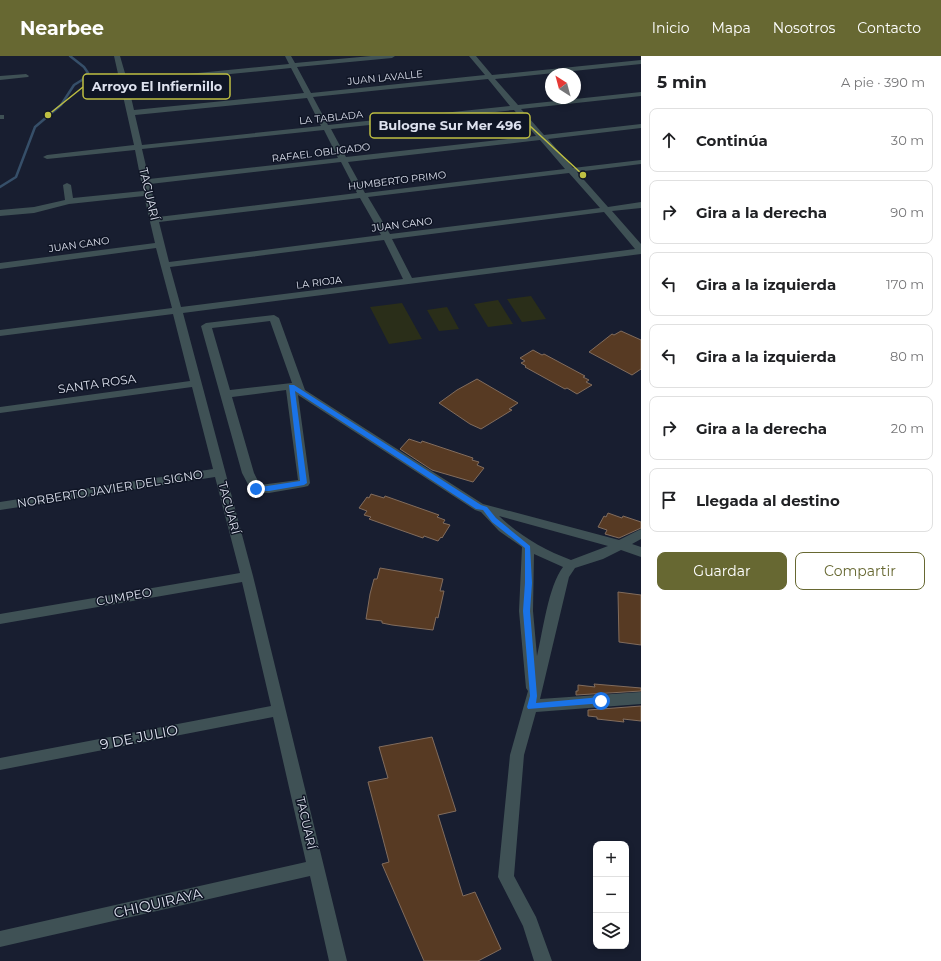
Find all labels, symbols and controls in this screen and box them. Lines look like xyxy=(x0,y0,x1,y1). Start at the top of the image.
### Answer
text: Nearbee xyxy=(20,17,104,40)
text: Inicio xyxy=(652,19,689,37)
text: Mapa xyxy=(711,19,751,37)
text: Nosotros xyxy=(773,19,835,37)
text: Contacto xyxy=(857,19,921,37)
street label: JUAN LAVALLE xyxy=(346,67,424,88)
north arrow xyxy=(545,68,581,104)
text: 5 min xyxy=(657,72,707,92)
callout: Arroyo El Infiernillo xyxy=(83,74,230,99)
text: A pie · 390 m xyxy=(841,74,925,90)
text: Arroyo El Infiernillo xyxy=(91,78,223,94)
street label: LA TABLADA xyxy=(298,108,364,127)
callout: Bulogne Sur Mer 496 xyxy=(370,113,530,138)
text: Bulogne Sur Mer 496 xyxy=(378,117,522,133)
icon: ahead xyxy=(658,129,680,151)
text: Continúa xyxy=(696,131,768,150)
text: 30 m xyxy=(891,132,924,148)
street label: RAFAEL OBLIGADO xyxy=(271,140,371,165)
street label: TACUARÍ xyxy=(136,166,163,222)
street label: HUMBERTO PRIMO xyxy=(347,168,447,193)
icon: right xyxy=(658,201,680,223)
text: Gira a la derecha xyxy=(696,203,827,222)
text: 90 m xyxy=(890,204,924,220)
street label: JUAN CANO xyxy=(370,214,433,235)
street label: JUAN CANO xyxy=(47,234,110,255)
street label: LA RIOJA xyxy=(295,273,344,292)
icon: left xyxy=(658,273,680,295)
text: Gira a la izquierda xyxy=(696,275,836,294)
text: 170 m xyxy=(886,276,924,292)
icon: left xyxy=(658,345,680,367)
text: Gira a la izquierda xyxy=(696,347,836,366)
text: 80 m xyxy=(890,348,924,364)
street label: SANTA ROSA xyxy=(57,371,137,396)
icon: right xyxy=(658,417,680,439)
text: Gira a la derecha xyxy=(696,419,827,438)
text: 20 m xyxy=(891,420,924,436)
street label: NORBERTO JAVIER DEL SIGNO xyxy=(16,466,204,511)
street label: TACUARÍ xyxy=(215,480,244,536)
route end xyxy=(247,480,265,498)
icon: arrive xyxy=(658,489,680,511)
text: Llegada al destino xyxy=(696,491,840,510)
button: Guardar xyxy=(657,552,787,590)
button: Compartir xyxy=(795,552,925,590)
street label: CUMPEO xyxy=(95,584,153,609)
route start xyxy=(592,692,610,710)
street label: 9 DE JULIO xyxy=(98,721,180,753)
street label: TACUARÍ xyxy=(293,795,320,851)
map controls xyxy=(593,841,629,949)
button: + xyxy=(593,841,629,877)
button: − xyxy=(593,877,629,913)
street label: CHIQUIRAYA xyxy=(112,884,205,922)
button: layers xyxy=(593,913,629,949)

